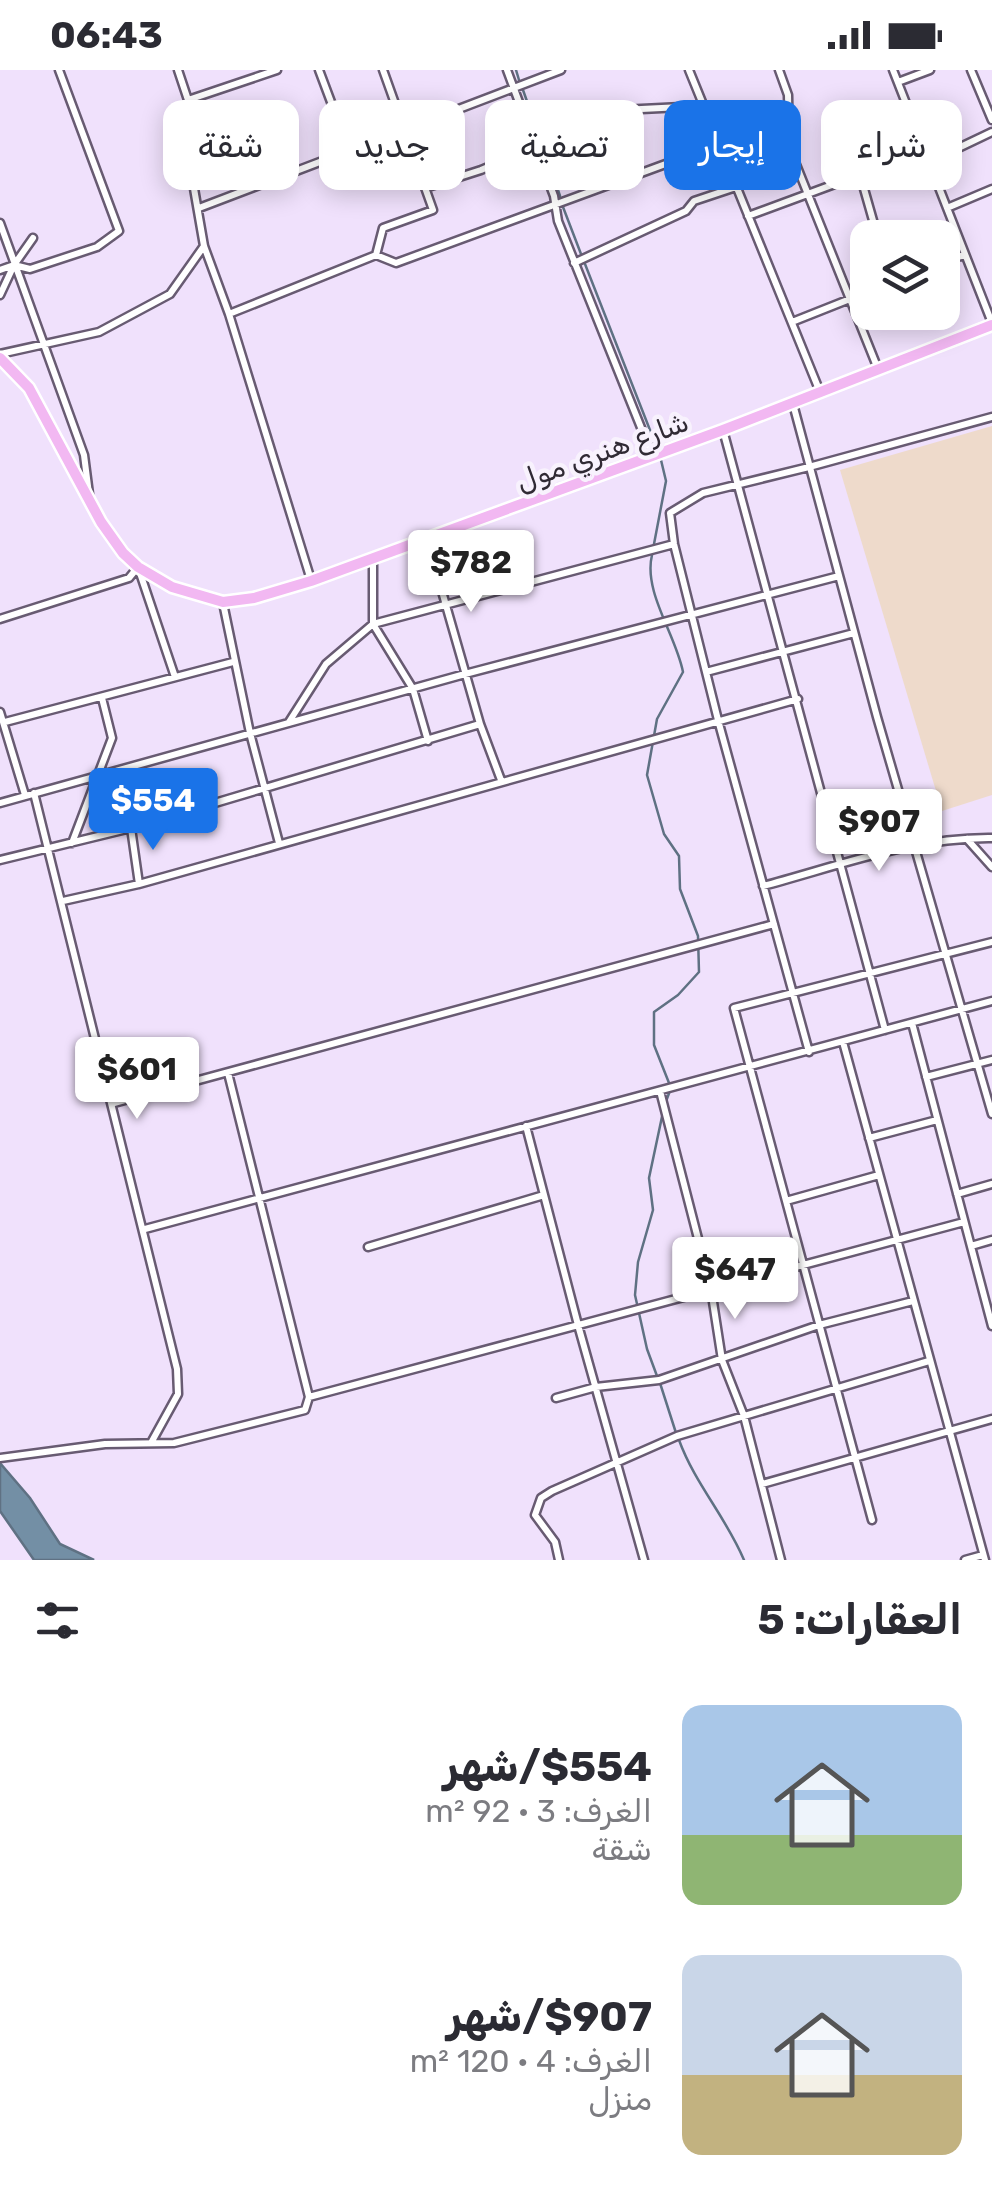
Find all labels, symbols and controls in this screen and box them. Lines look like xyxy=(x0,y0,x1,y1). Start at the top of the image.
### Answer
text: 06:43 xyxy=(50,12,163,58)
chip: شقة xyxy=(163,100,299,190)
chip: جديد xyxy=(319,100,465,190)
chip: تصفية xyxy=(485,100,644,190)
chip: إيجار xyxy=(664,100,801,190)
chip: شراء xyxy=(821,100,962,190)
map controls xyxy=(850,220,960,330)
button: layers xyxy=(850,220,960,330)
street label: شارع هنري مول xyxy=(511,405,694,501)
pin: $782 xyxy=(412,530,530,615)
text: $782 xyxy=(430,543,512,581)
pin: $554 xyxy=(94,768,212,853)
text: $554 xyxy=(111,781,195,819)
pin: $907 xyxy=(820,789,938,874)
text: $907 xyxy=(838,802,920,840)
pin: $601 xyxy=(78,1037,196,1122)
text: $601 xyxy=(97,1050,177,1088)
pin: $647 xyxy=(676,1237,794,1322)
text: $647 xyxy=(694,1250,776,1288)
icon: filters xyxy=(30,1593,85,1648)
text: العقارات: 5 xyxy=(758,1595,962,1645)
text: $554/شهر xyxy=(443,1742,652,1792)
icon: home xyxy=(762,1745,882,1865)
text: الغرف: 3 · 92 m² xyxy=(425,1792,652,1830)
text: شقة xyxy=(591,1830,652,1868)
text: $907/شهر xyxy=(447,1992,652,2042)
icon: home xyxy=(762,1995,882,2115)
text: الغرف: 4 · 120 m² xyxy=(410,2042,652,2080)
text: منزل xyxy=(588,2080,652,2118)

